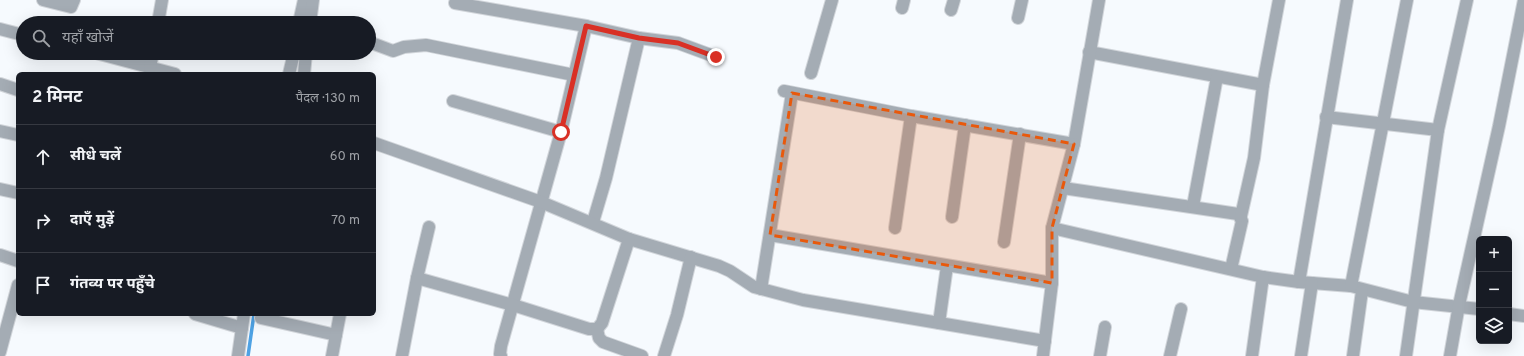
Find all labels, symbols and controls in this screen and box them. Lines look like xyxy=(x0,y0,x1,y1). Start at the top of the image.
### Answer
search box xyxy=(16,16,376,60)
icon: search xyxy=(30,27,52,49)
text: यहाँ खोजें xyxy=(62,29,113,48)
route end xyxy=(707,48,725,66)
text: 2 मिनट xyxy=(32,87,82,109)
text: पैदल · 130 m xyxy=(296,91,360,107)
route start xyxy=(552,123,570,141)
icon: ahead xyxy=(32,146,54,168)
text: सीधे चलें xyxy=(70,147,121,166)
text: 60 m xyxy=(330,149,360,165)
icon: right xyxy=(32,210,54,232)
text: दाएँ मुड़ें xyxy=(70,211,114,230)
text: 70 m xyxy=(331,213,360,229)
map controls xyxy=(1476,236,1512,344)
button: + xyxy=(1476,236,1512,272)
button: − xyxy=(1476,272,1512,308)
icon: arrive xyxy=(32,274,54,296)
text: गंतव्य पर पहुँचे xyxy=(70,275,155,294)
button: layers xyxy=(1476,308,1512,344)

